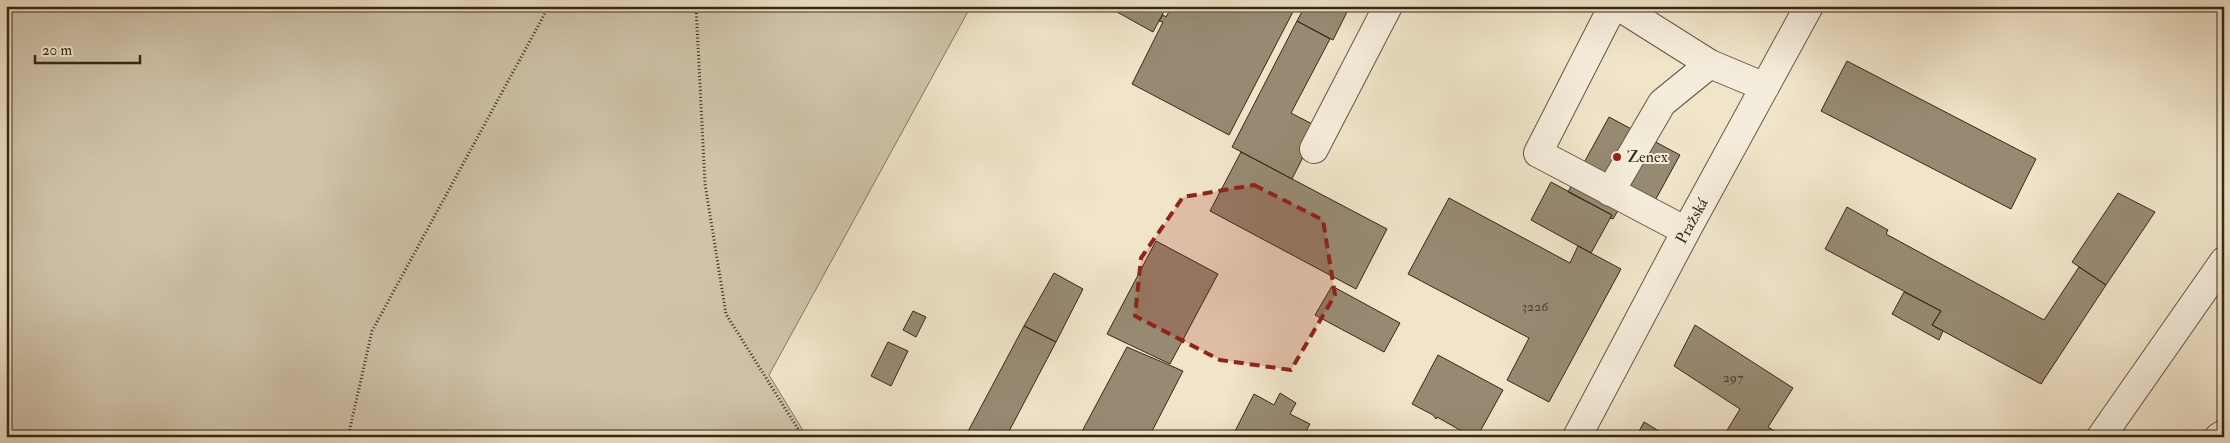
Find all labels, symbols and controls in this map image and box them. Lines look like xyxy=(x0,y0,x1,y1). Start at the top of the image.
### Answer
scale bar xyxy=(35,32,140,64)
text: 20 m xyxy=(42,41,72,60)
place label: Zenex xyxy=(1627,147,1668,167)
marker: Zenex xyxy=(1611,151,1623,163)
street label: Pražská xyxy=(1671,194,1713,247)
house number: 3226 xyxy=(1522,298,1549,315)
house number: 297 xyxy=(1723,369,1744,386)

